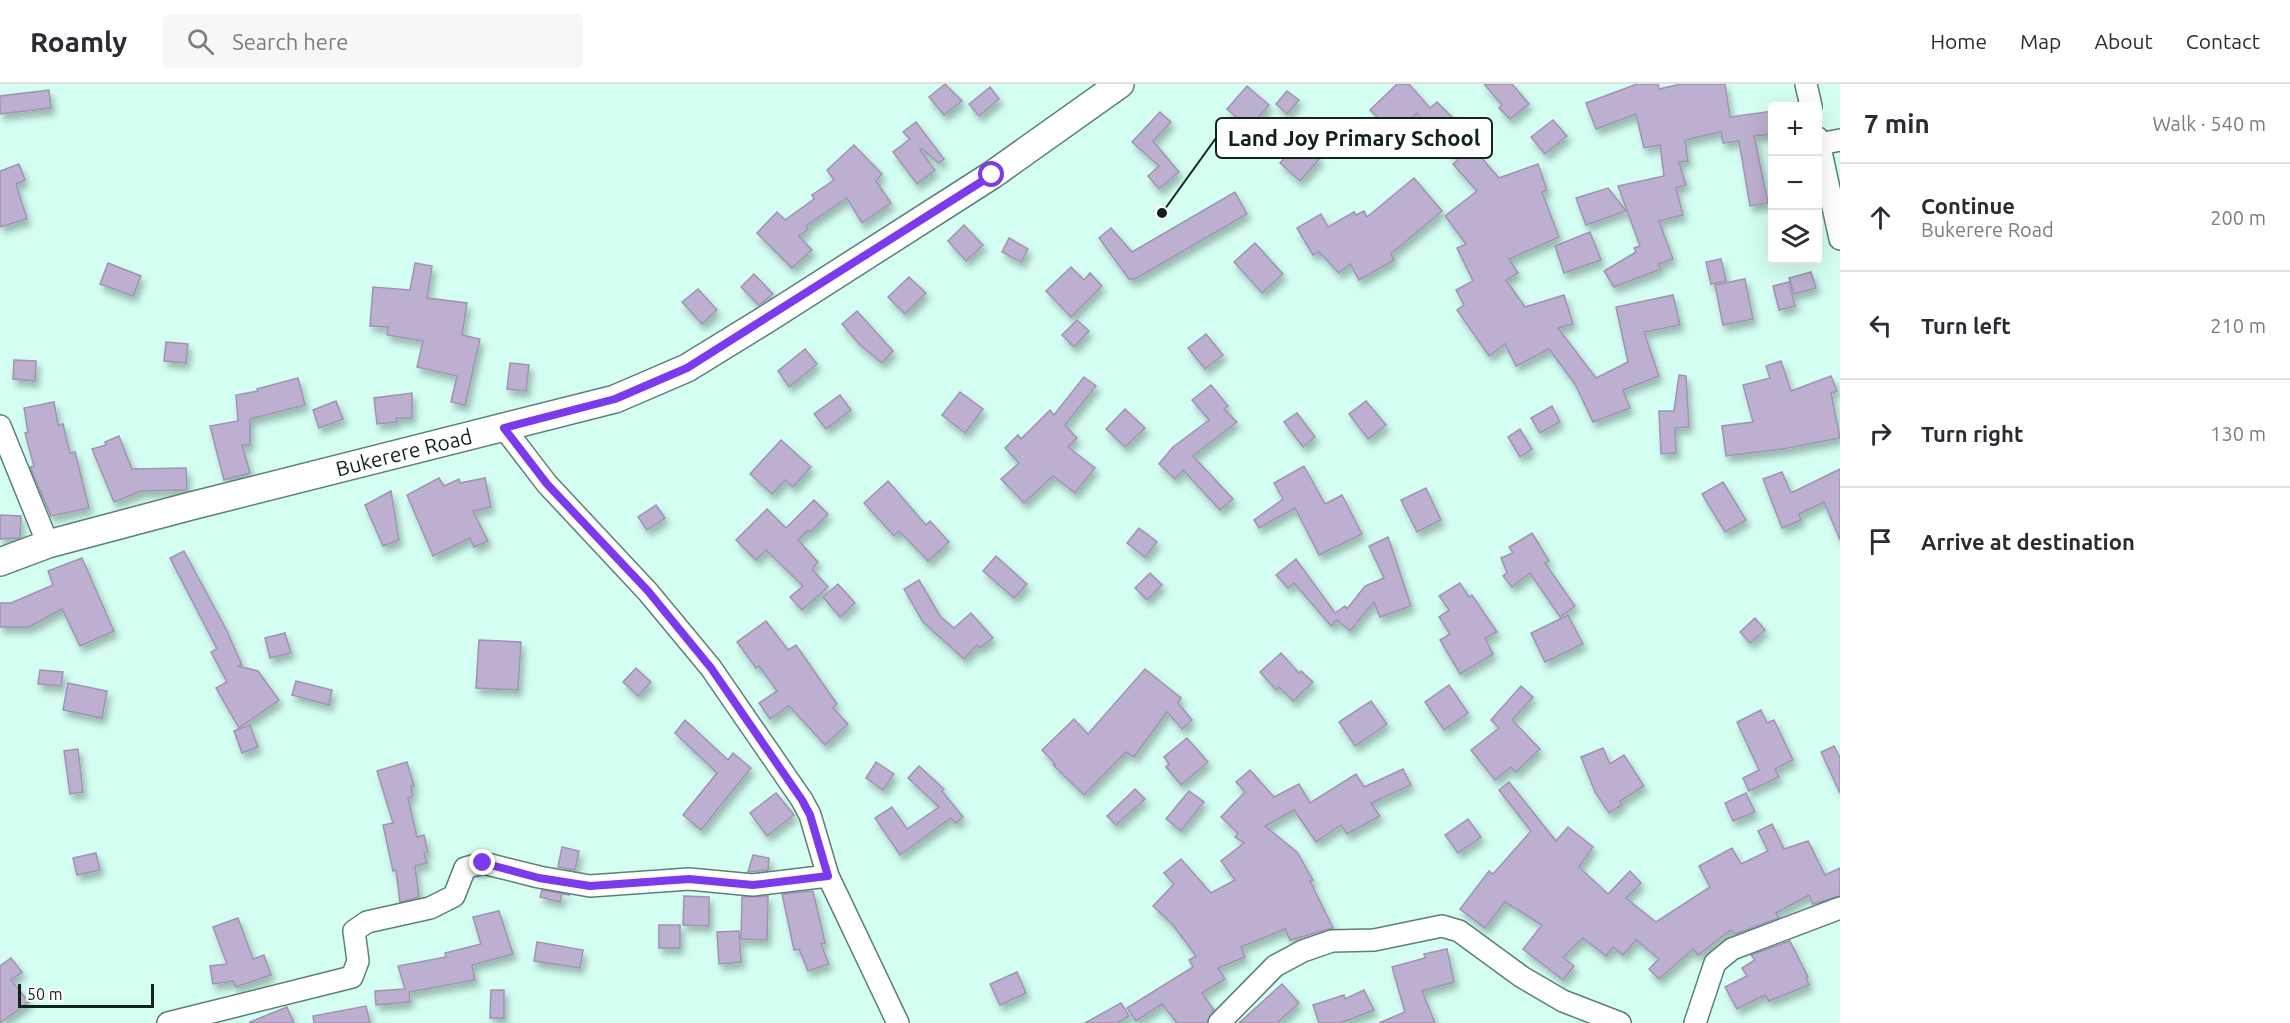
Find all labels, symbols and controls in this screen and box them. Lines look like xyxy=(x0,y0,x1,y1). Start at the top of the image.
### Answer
search box xyxy=(163,14,583,68)
icon: search xyxy=(184,25,217,58)
text: Roamly xyxy=(30,26,127,57)
text: Search here xyxy=(232,29,348,54)
text: Home xyxy=(1930,29,1987,53)
text: Map xyxy=(2020,29,2061,53)
text: About xyxy=(2094,29,2153,53)
text: Contact xyxy=(2186,29,2260,53)
map controls xyxy=(1768,102,1822,264)
button: + xyxy=(1768,102,1822,156)
text: 7 min xyxy=(1864,109,1930,138)
text: Walk · 540 m xyxy=(2153,112,2266,135)
callout: Land Joy Primary School xyxy=(1216,118,1492,158)
text: Land Joy Primary School xyxy=(1228,125,1481,150)
button: − xyxy=(1768,156,1822,210)
route start xyxy=(978,161,1004,187)
text: Continue xyxy=(1921,193,2015,218)
icon: ahead xyxy=(1864,201,1897,234)
text: 200 m xyxy=(2210,206,2266,229)
button: layers xyxy=(1768,210,1822,264)
text: Bukerere Road xyxy=(1921,218,2054,241)
icon: left xyxy=(1864,309,1897,342)
text: Turn left xyxy=(1921,313,2011,338)
text: 210 m xyxy=(2210,314,2266,337)
icon: right xyxy=(1864,417,1897,450)
text: Turn right xyxy=(1921,421,2023,446)
text: 130 m xyxy=(2210,422,2266,445)
street label: Bukerere Road xyxy=(333,424,474,481)
icon: arrive xyxy=(1864,525,1897,558)
text: Arrive at destination xyxy=(1921,529,2135,554)
route end xyxy=(469,849,495,875)
scale bar xyxy=(18,981,154,1008)
text: 50 m xyxy=(27,985,63,1003)

